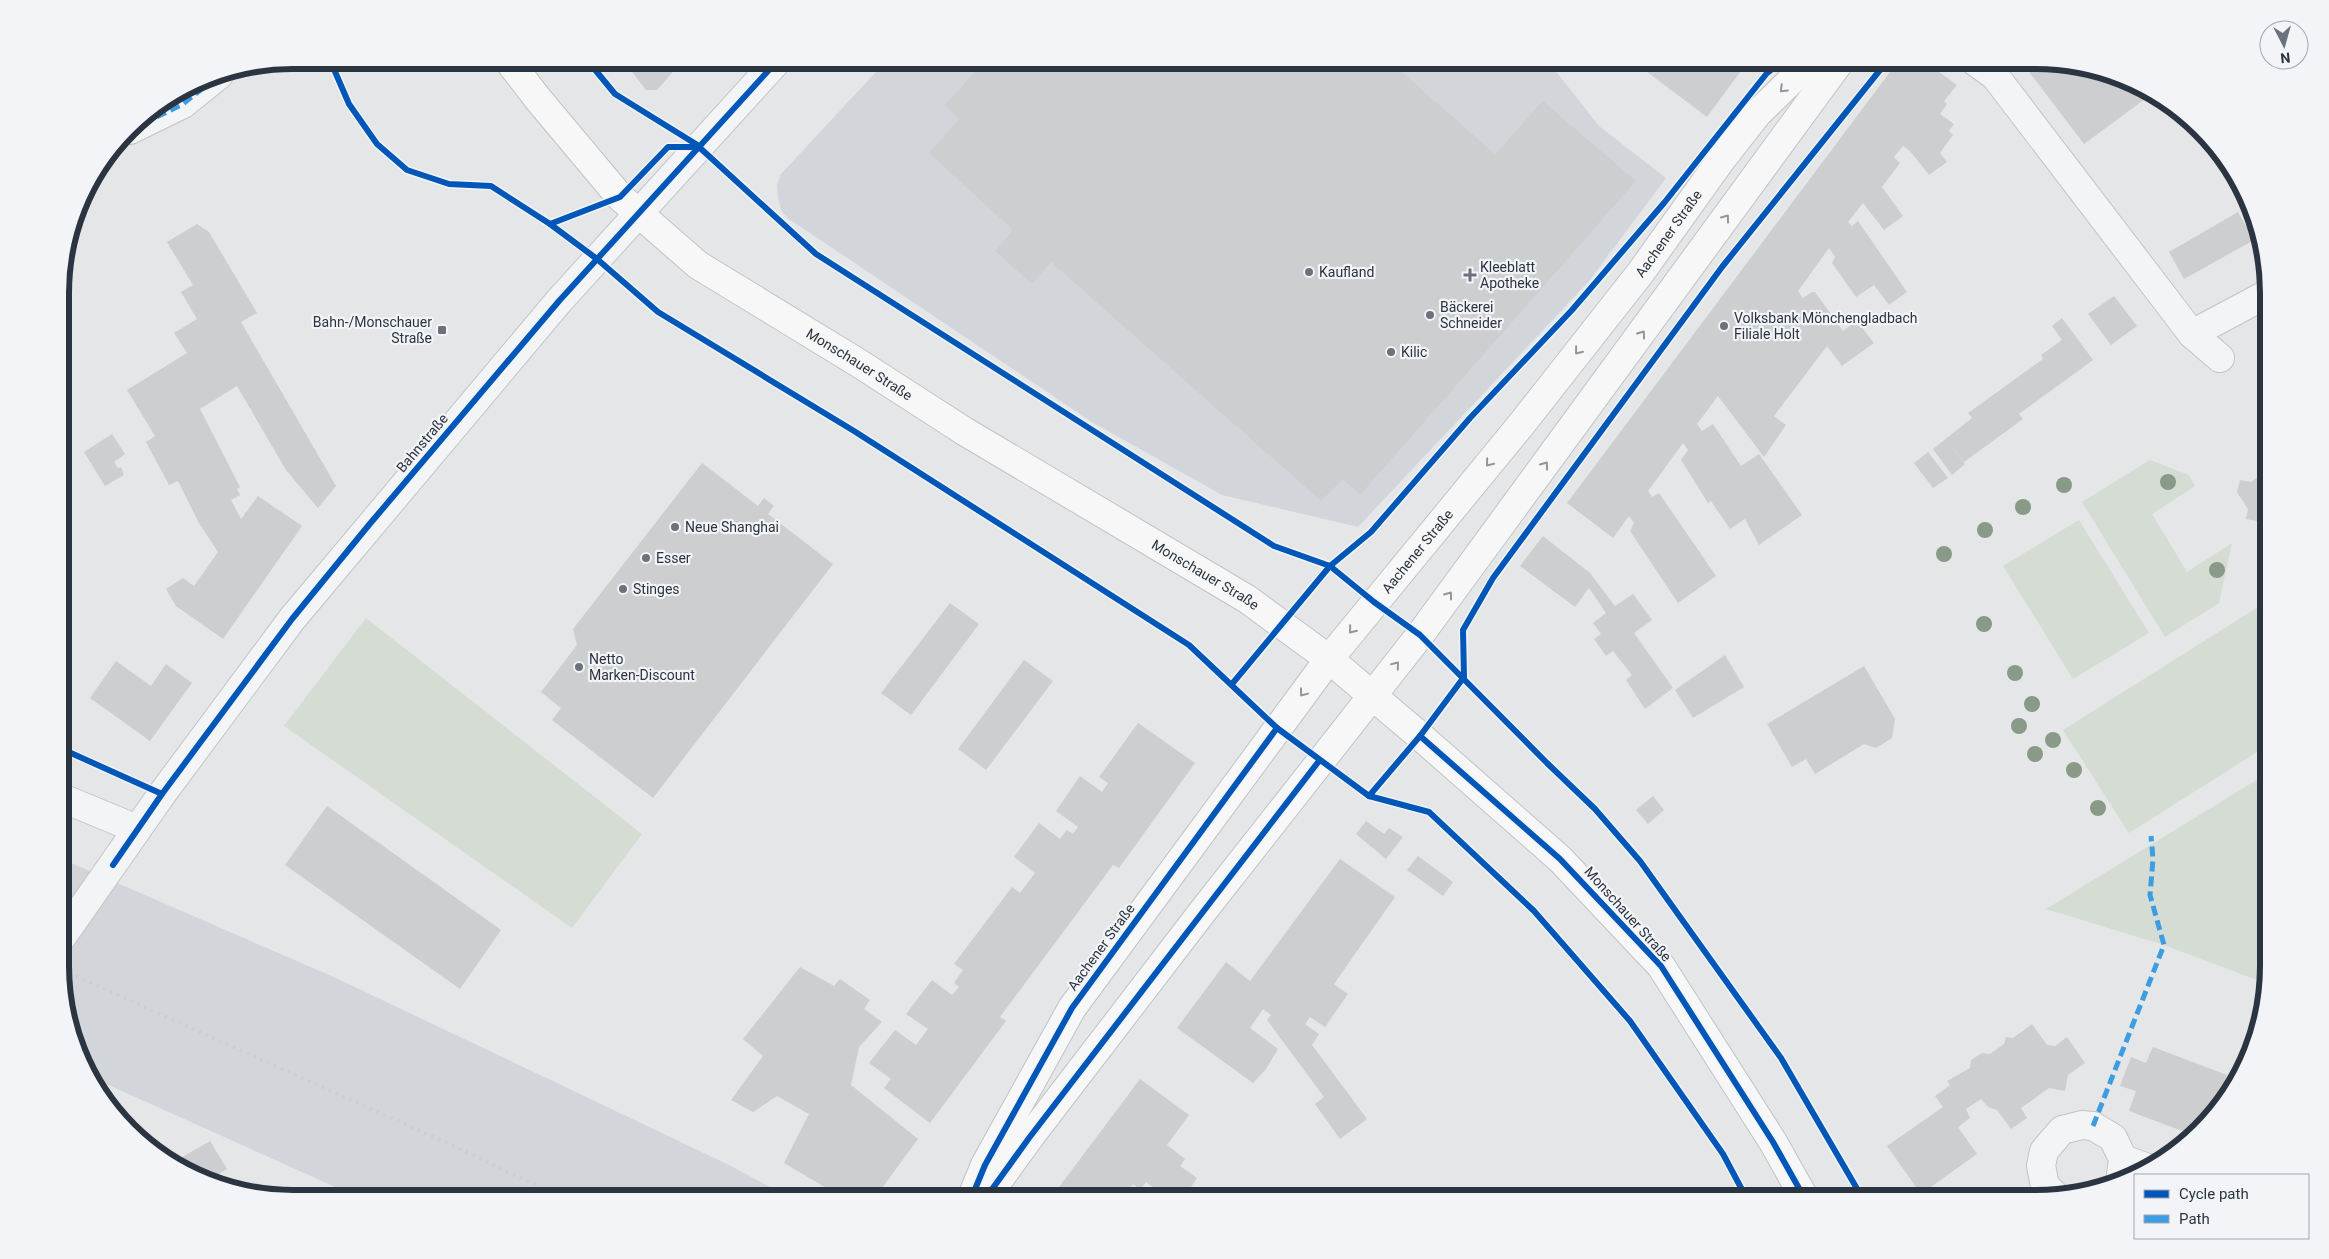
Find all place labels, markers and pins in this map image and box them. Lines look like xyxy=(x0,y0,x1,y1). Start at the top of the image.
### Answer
place label: Kleeblatt Apotheke xyxy=(1480,259,1539,291)
place label: Kaufland xyxy=(1319,264,1374,280)
marker: Kaufland xyxy=(1303,266,1315,278)
marker: Kleeblatt Apotheke xyxy=(1464,269,1476,281)
place label: Bäckerei Schneider xyxy=(1440,299,1502,331)
marker: Bäckerei Schneider xyxy=(1424,309,1436,321)
place label: Volksbank Mönchengladbach Filiale Holt xyxy=(1734,310,1918,342)
place label: Bahn-/Monschauer Straße xyxy=(313,314,432,346)
marker: Volksbank Mönchengladbach Filiale Holt xyxy=(1718,320,1730,332)
marker: Bahn-/Monschauer Straße xyxy=(436,324,448,336)
place label: Kilic xyxy=(1401,344,1427,360)
marker: Kilic xyxy=(1385,346,1397,358)
place label: Neue Shanghai xyxy=(685,519,779,535)
marker: Neue Shanghai xyxy=(669,521,681,533)
place label: Esser xyxy=(656,550,691,566)
marker: Esser xyxy=(640,552,652,564)
place label: Stinges xyxy=(633,581,680,597)
marker: Stinges xyxy=(617,583,629,595)
place label: Netto Marken-Discount xyxy=(589,651,695,683)
marker: Netto Marken-Discount xyxy=(573,661,585,673)

